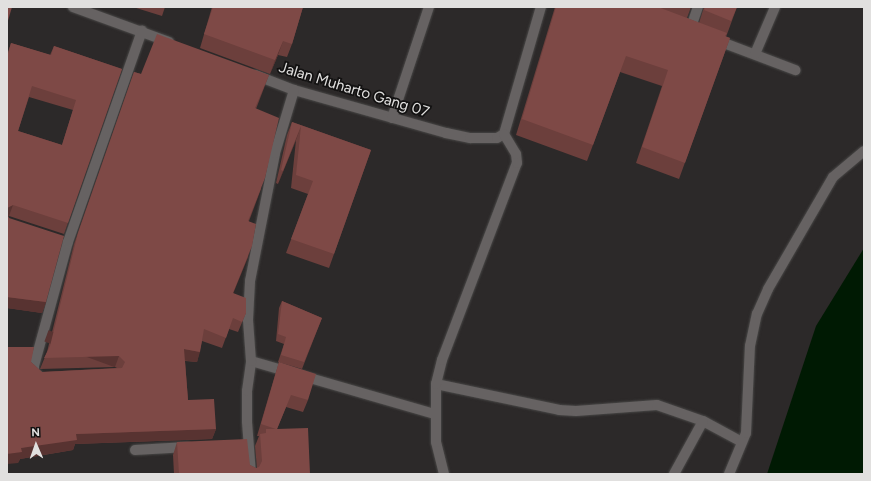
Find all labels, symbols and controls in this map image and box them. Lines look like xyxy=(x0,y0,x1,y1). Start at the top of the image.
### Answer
street label: Jalan Muharto Gang 07 xyxy=(277,59,431,121)
north arrow xyxy=(16,425,56,465)
text: N xyxy=(31,426,40,439)

